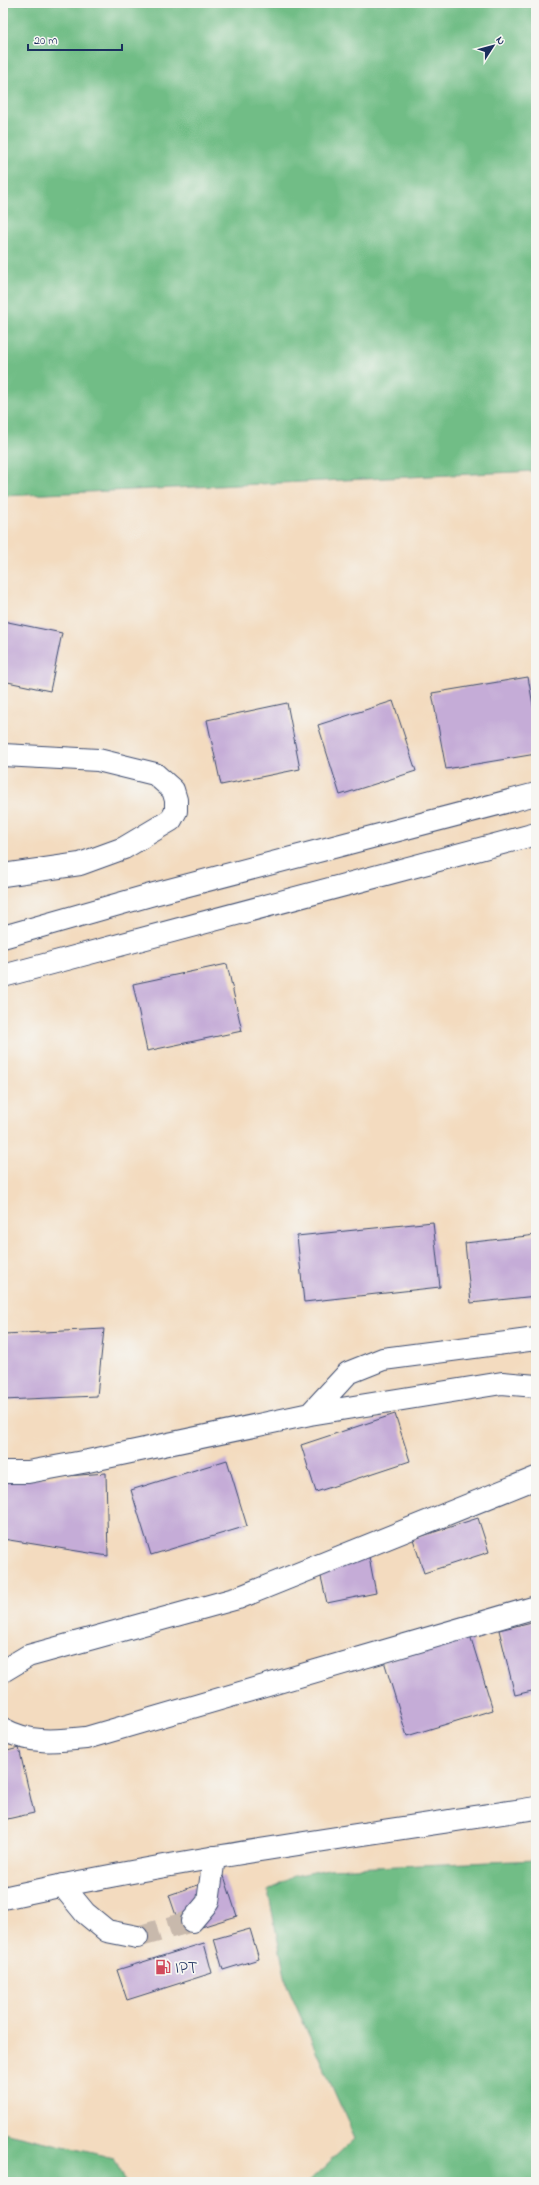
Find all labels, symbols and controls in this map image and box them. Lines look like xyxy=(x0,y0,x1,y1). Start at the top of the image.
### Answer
scale bar xyxy=(28,26,122,52)
north arrow xyxy=(473,26,513,66)
text: 20 m xyxy=(34,32,57,50)
text: N xyxy=(492,33,509,48)
place label: IPT xyxy=(175,1956,198,1981)
fuel station icon: IPT xyxy=(154,1958,172,1976)

